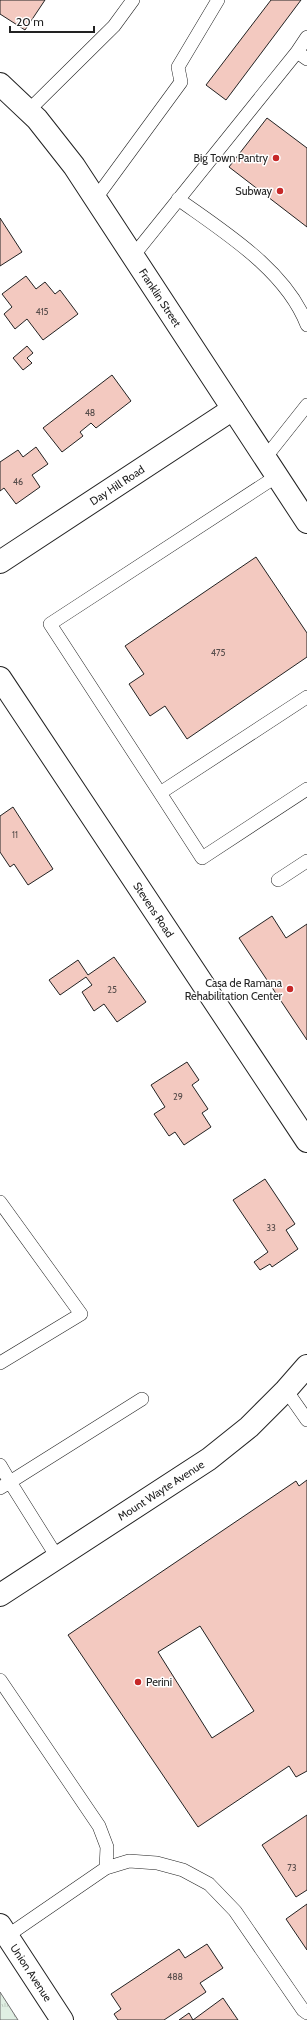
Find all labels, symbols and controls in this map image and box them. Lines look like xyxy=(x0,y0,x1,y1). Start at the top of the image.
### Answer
scale bar xyxy=(10,8,94,34)
text: 20 m xyxy=(16,14,44,29)
place label: Big Town Pantry xyxy=(193,151,268,165)
marker: Big Town Pantry xyxy=(271,153,281,163)
place label: Subway xyxy=(235,184,272,198)
marker: Subway xyxy=(275,186,285,196)
street label: Franklin Street xyxy=(136,266,184,330)
house number: 415 xyxy=(35,306,49,317)
house number: 48 xyxy=(85,407,95,418)
street label: Day Hill Road xyxy=(87,462,147,508)
house number: 46 xyxy=(13,476,23,487)
house number: 475 xyxy=(211,647,225,658)
house number: 11 xyxy=(12,829,18,840)
street label: Stevens Road xyxy=(130,879,177,940)
place label: Casa de Ramana Rehabilitation Center xyxy=(185,976,283,1003)
house number: 25 xyxy=(107,984,117,995)
marker: Casa de Ramana Rehabilitation Center xyxy=(285,984,295,994)
house number: 29 xyxy=(173,1091,183,1102)
house number: 33 xyxy=(266,1222,276,1233)
street label: Mount Wayte Avenue xyxy=(115,1457,207,1523)
place label: Perini xyxy=(146,1675,172,1689)
marker: Perini xyxy=(133,1677,143,1687)
house number: 73 xyxy=(287,1862,297,1873)
street label: Union Avenue xyxy=(7,1941,55,2004)
house number: 488 xyxy=(167,1971,183,1982)

